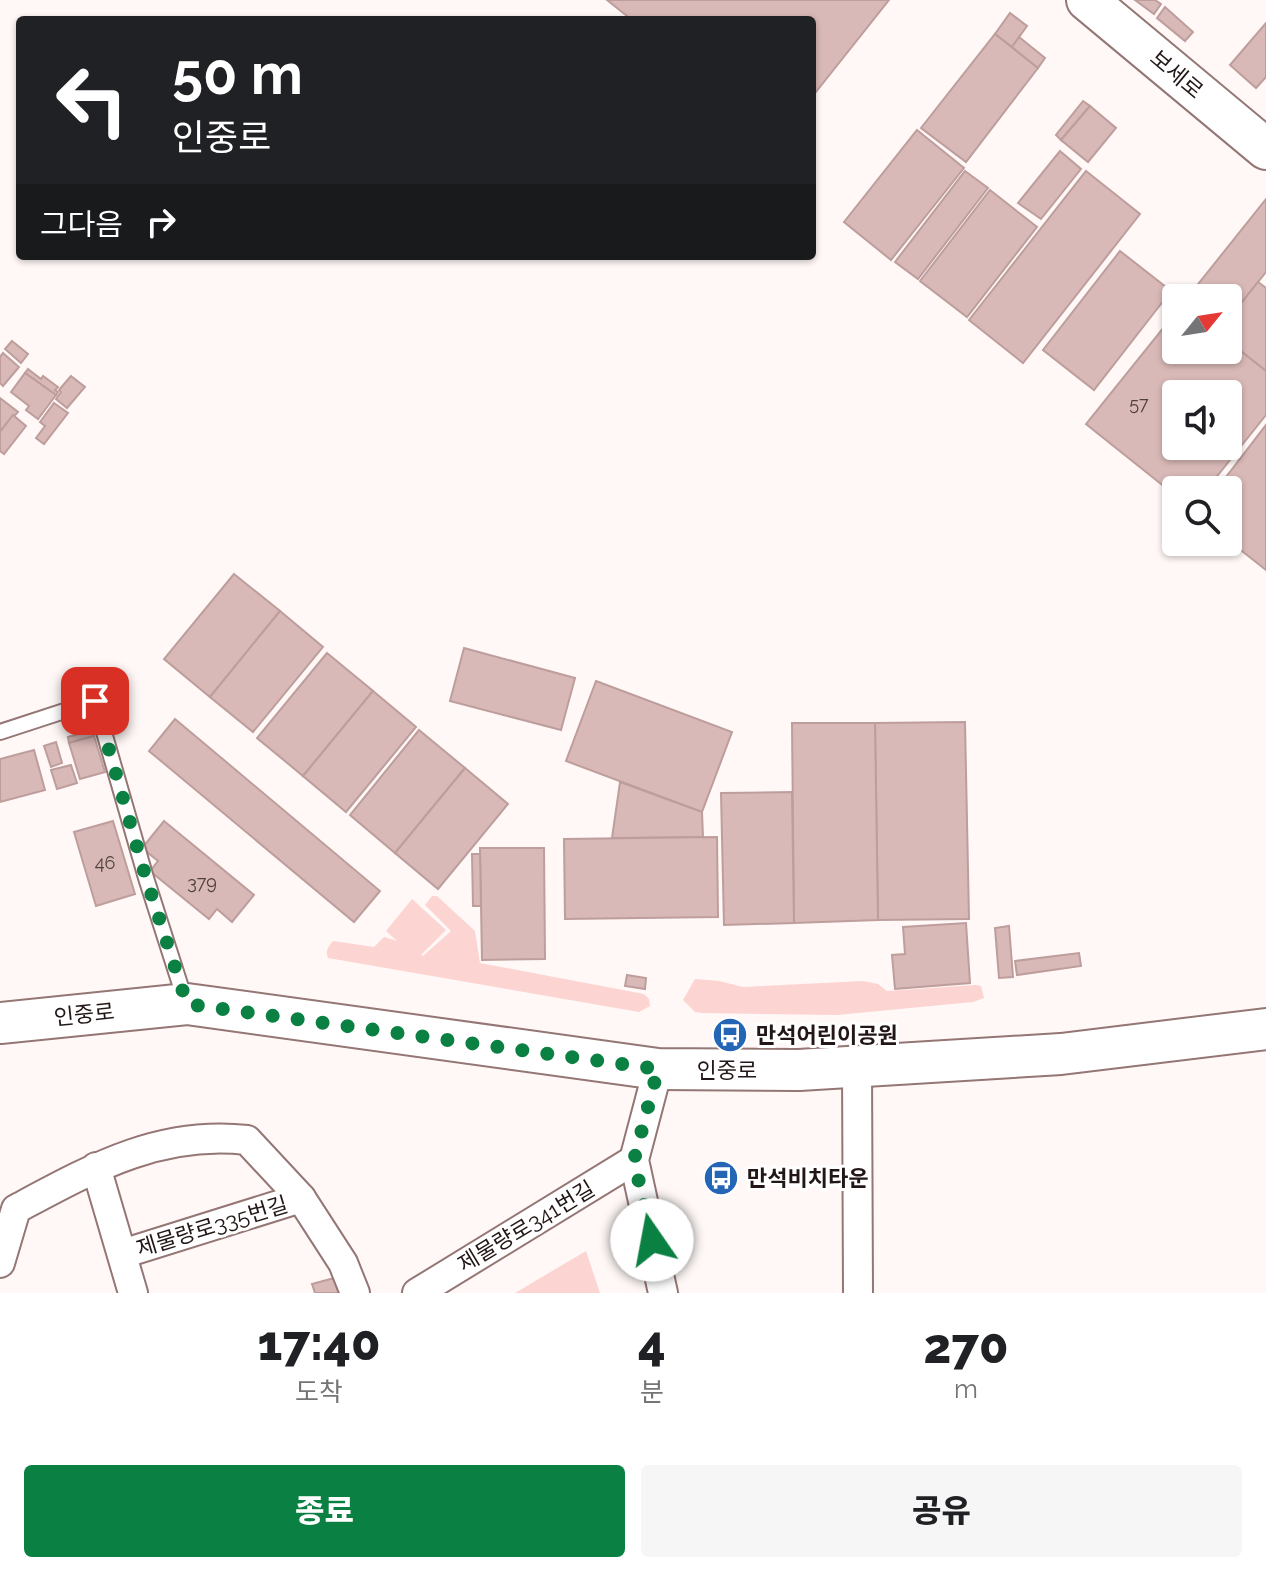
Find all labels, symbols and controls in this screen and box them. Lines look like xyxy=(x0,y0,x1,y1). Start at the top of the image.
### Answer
text: 50 m xyxy=(172,41,303,107)
street label: 보세로 xyxy=(1145,45,1209,103)
icon: left xyxy=(40,48,144,152)
text: 인중로 xyxy=(172,116,271,158)
icon: right xyxy=(139,200,183,244)
text: 그다음 xyxy=(40,207,123,242)
north arrow xyxy=(1162,284,1242,364)
map controls xyxy=(1162,284,1242,556)
button: sound xyxy=(1162,380,1242,460)
house number: 57 xyxy=(1129,393,1149,414)
button: search xyxy=(1162,476,1242,556)
pin xyxy=(61,667,129,735)
icon: arrive xyxy=(73,679,117,723)
house number: 46 xyxy=(95,852,115,873)
house number: 379 xyxy=(187,872,217,893)
street label: 인중로 xyxy=(52,998,116,1030)
bus stop icon: 만석어린이공원 xyxy=(711,1016,749,1054)
place label: 만석어린이공원 xyxy=(756,1022,898,1048)
street label: 인중로 xyxy=(697,1057,757,1083)
bus stop icon: 만석비치타운 xyxy=(702,1159,740,1197)
place label: 만석비치타운 xyxy=(747,1165,868,1191)
street label: 제물량로341번길 xyxy=(453,1175,599,1277)
street label: 제물량로335번길 xyxy=(133,1191,291,1261)
position arrow xyxy=(610,1198,694,1282)
text: 17:40 xyxy=(258,1315,380,1371)
text: 4 xyxy=(638,1315,666,1371)
text: 270 xyxy=(923,1318,1008,1374)
text: m xyxy=(954,1374,978,1404)
text: 도착 xyxy=(295,1377,343,1407)
text: 분 xyxy=(640,1377,664,1407)
button: 종료 xyxy=(24,1465,625,1557)
button: 공유 xyxy=(641,1465,1242,1557)

